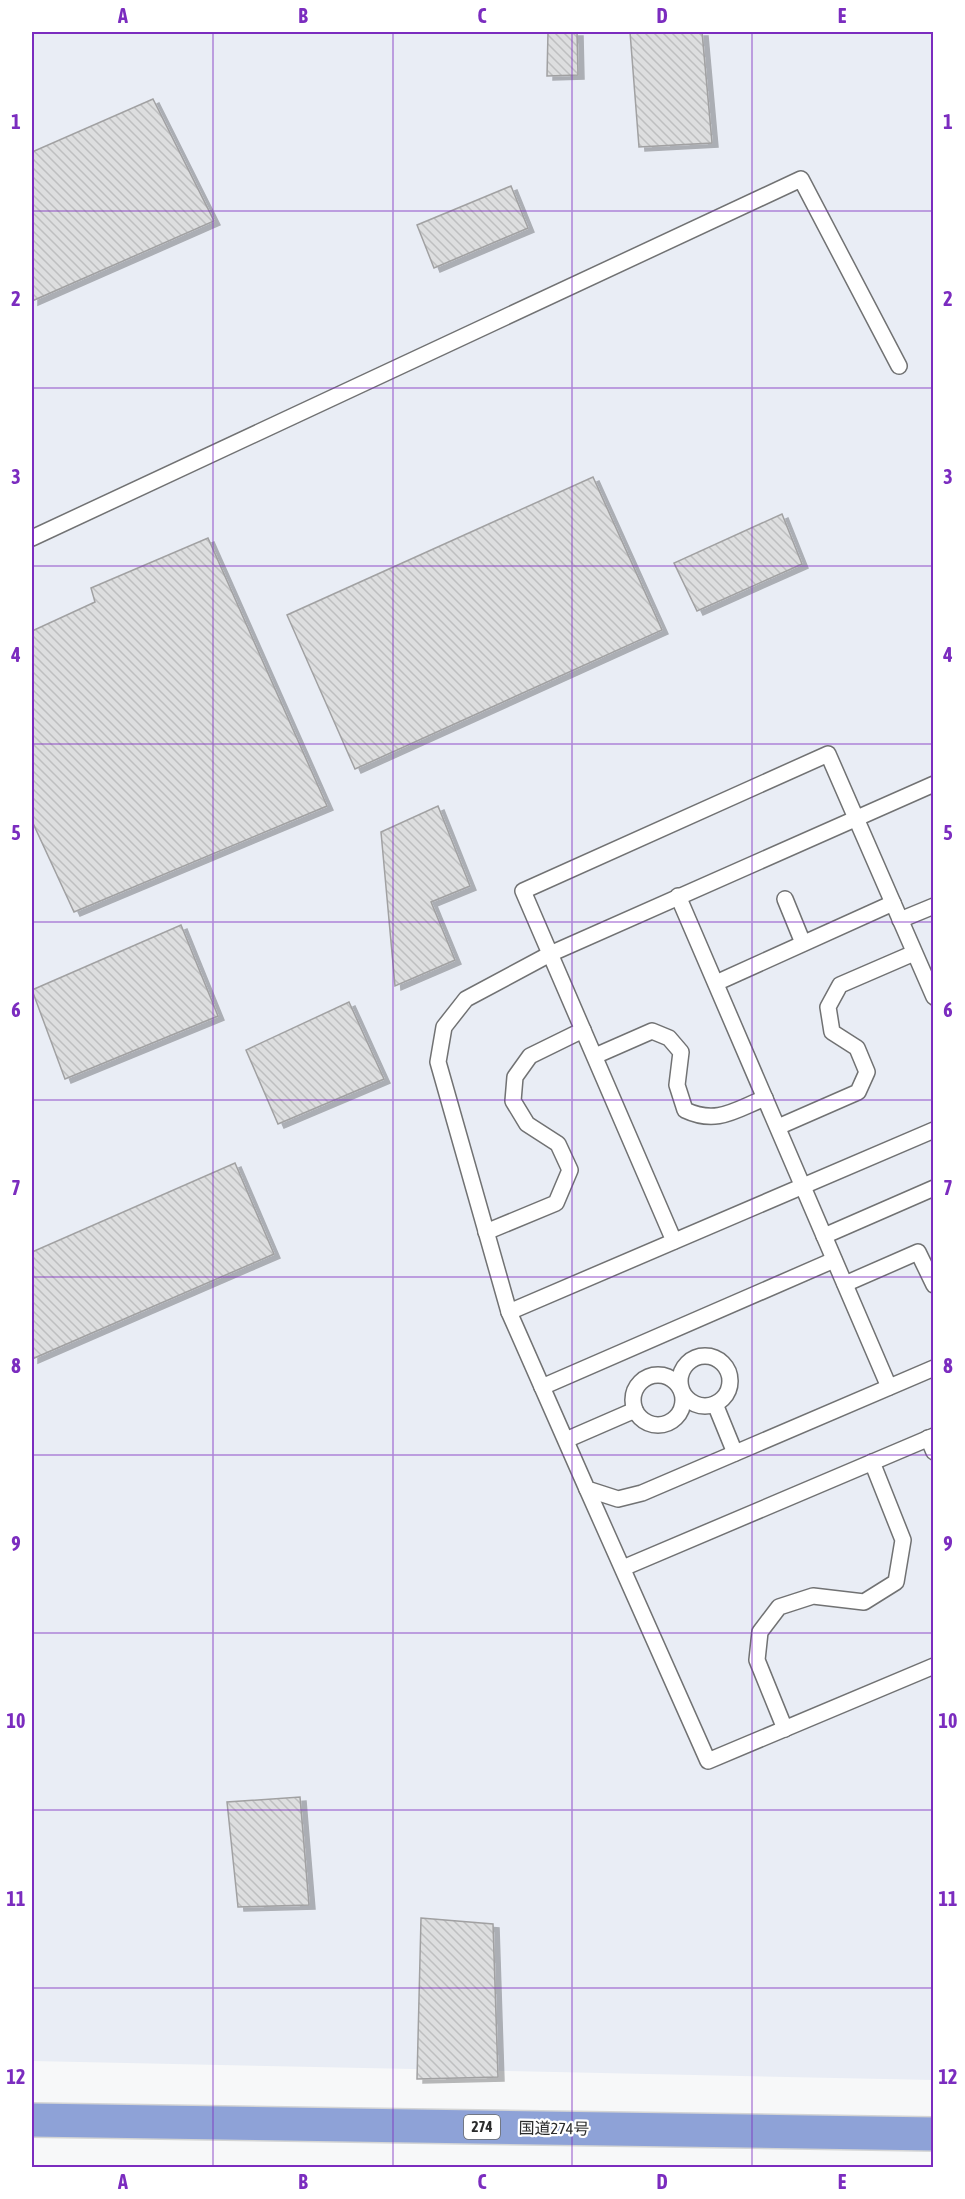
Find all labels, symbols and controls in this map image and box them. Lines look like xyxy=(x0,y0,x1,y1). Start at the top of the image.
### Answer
text: A xyxy=(117,4,128,27)
text: B xyxy=(298,4,308,27)
text: C xyxy=(478,4,487,27)
text: D xyxy=(656,4,668,27)
text: E xyxy=(838,4,847,27)
text: 1 xyxy=(11,110,21,133)
text: 1 xyxy=(943,110,953,133)
text: 2 xyxy=(11,287,21,310)
text: 2 xyxy=(943,287,953,310)
text: 3 xyxy=(11,465,21,488)
text: 3 xyxy=(943,465,953,488)
text: 4 xyxy=(10,643,21,666)
text: 4 xyxy=(942,643,953,666)
text: 5 xyxy=(11,821,21,844)
text: 5 xyxy=(943,821,953,844)
text: 6 xyxy=(11,998,21,1021)
text: 6 xyxy=(943,998,953,1021)
text: 7 xyxy=(11,1176,21,1199)
text: 7 xyxy=(943,1176,953,1199)
text: 8 xyxy=(11,1354,21,1377)
text: 8 xyxy=(943,1354,953,1377)
text: 9 xyxy=(11,1532,21,1555)
text: 9 xyxy=(943,1532,953,1555)
text: 10 xyxy=(7,1709,25,1732)
text: 10 xyxy=(939,1709,957,1732)
text: 11 xyxy=(7,1887,25,1910)
text: 11 xyxy=(939,1887,957,1910)
text: 12 xyxy=(7,2065,25,2088)
text: 12 xyxy=(939,2065,957,2088)
road number: 274 xyxy=(464,2115,500,2139)
street label: 国道274号 xyxy=(519,2118,589,2138)
text: A xyxy=(117,2170,128,2193)
text: B xyxy=(298,2170,308,2193)
text: C xyxy=(478,2170,487,2193)
text: D xyxy=(656,2170,668,2193)
text: E xyxy=(838,2170,847,2193)

